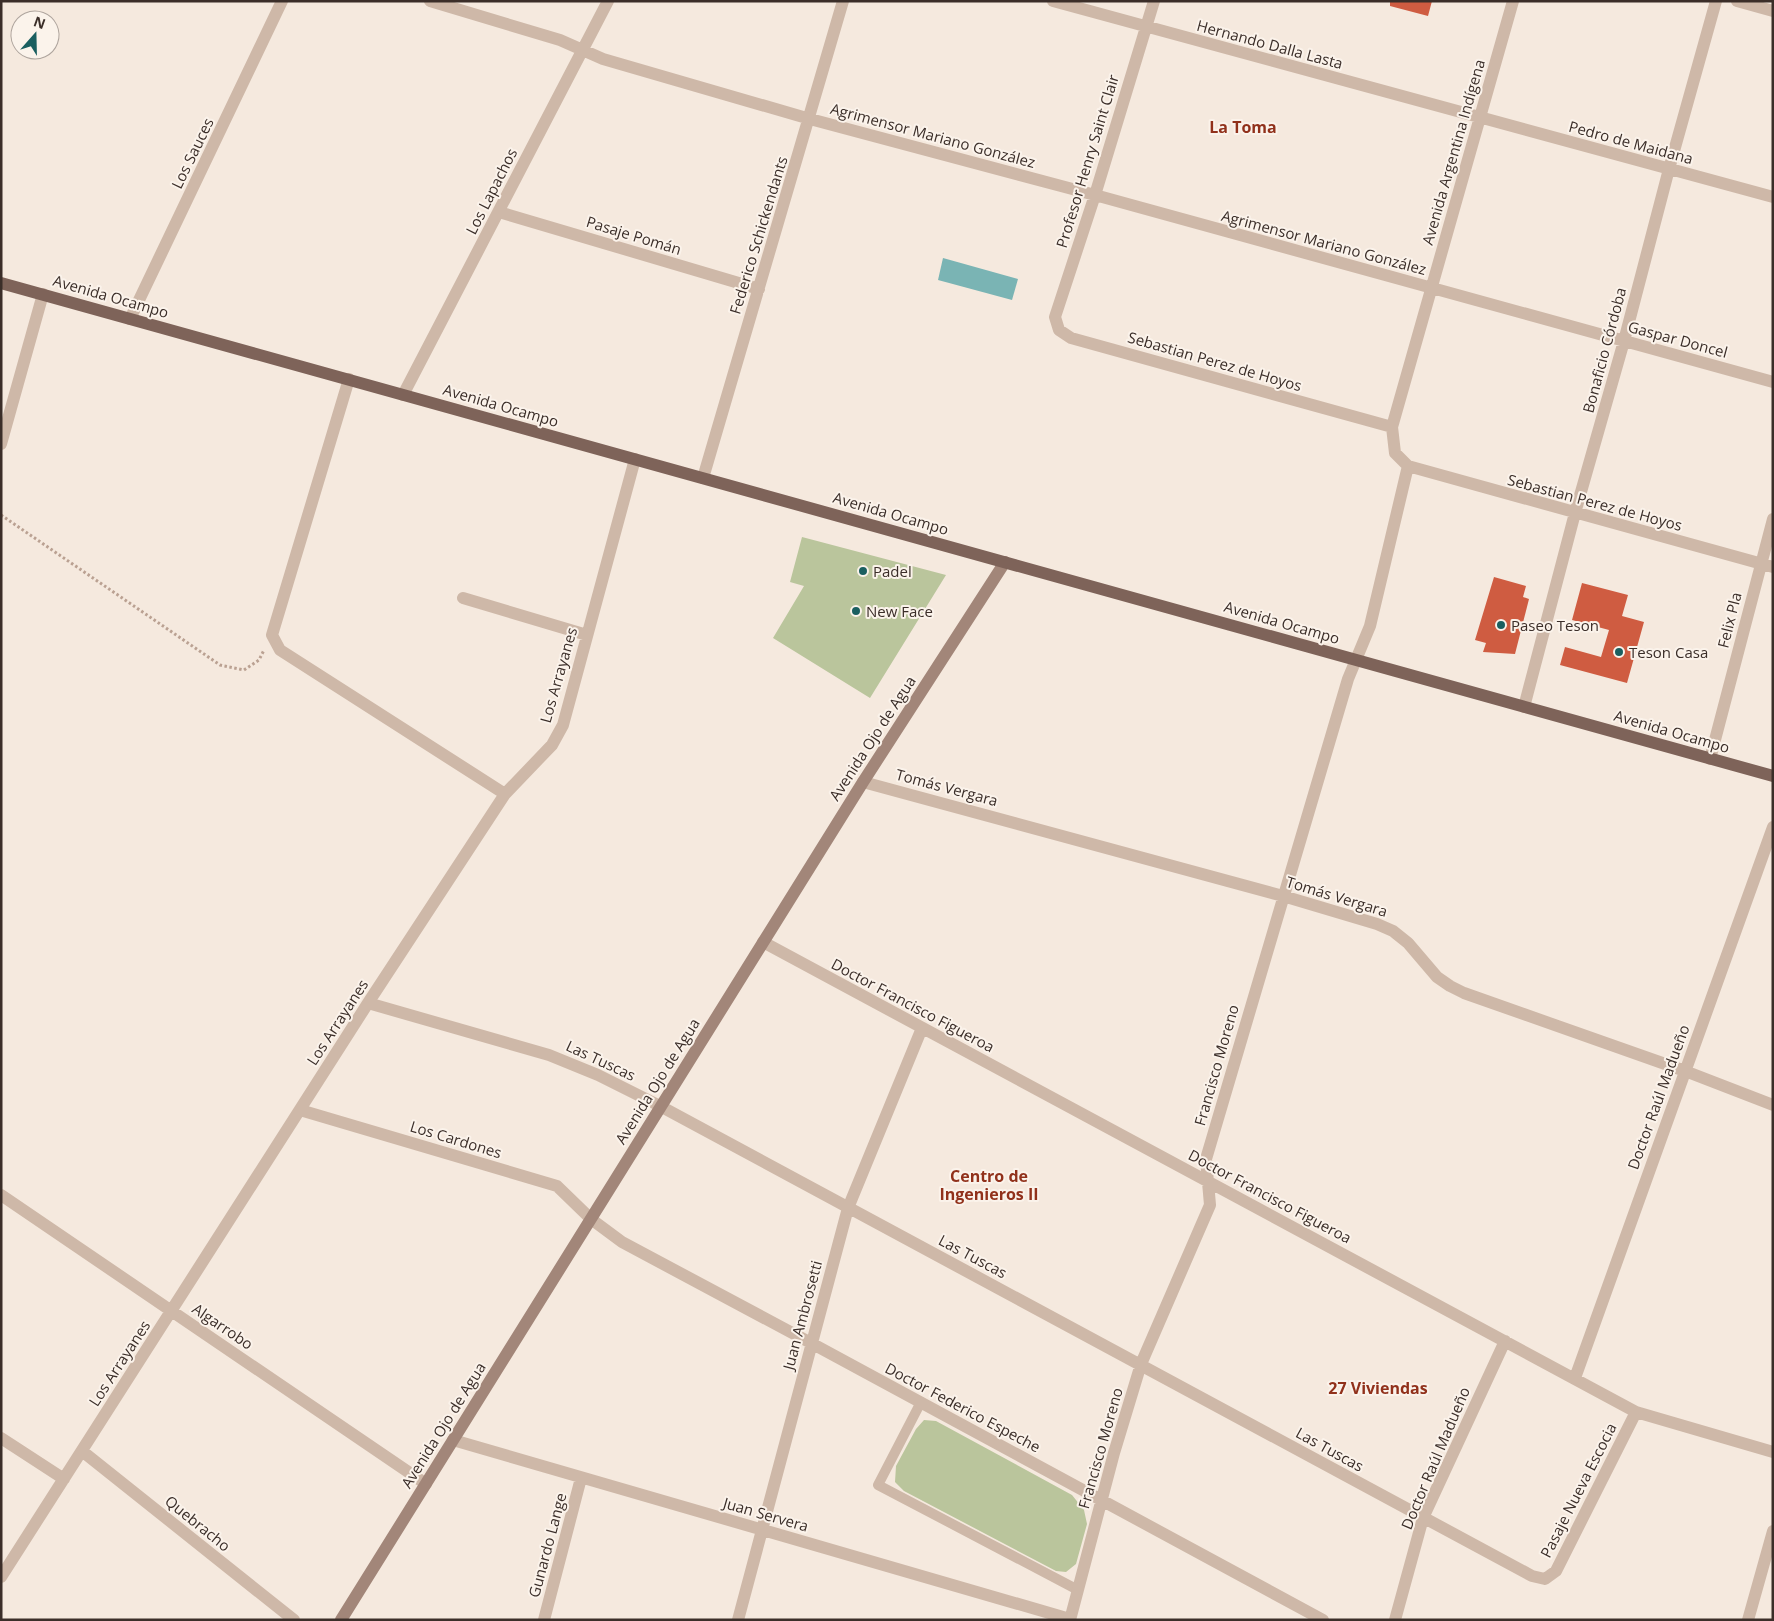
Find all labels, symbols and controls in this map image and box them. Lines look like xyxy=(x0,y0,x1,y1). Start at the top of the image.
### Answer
north arrow xyxy=(10,10,60,60)
text: N xyxy=(31,11,48,33)
street label: Hernando Dalla Lasta xyxy=(1195,15,1345,73)
street label: Avenida Argentina Indígena xyxy=(1417,57,1489,247)
street label: Profesor Henry Saint Clair xyxy=(1051,72,1123,250)
street label: Agrimensor Mariano González xyxy=(828,98,1038,172)
street label: Los Sauces xyxy=(166,114,218,192)
district label: La Toma xyxy=(1209,116,1277,138)
street label: Pedro de Maidana xyxy=(1567,116,1695,168)
street label: Los Lapachos xyxy=(461,145,521,237)
street label: Federico Schickendants xyxy=(724,154,792,316)
street label: Agrimensor Mariano González xyxy=(1219,205,1429,279)
street label: Pasaje Pomán xyxy=(584,211,684,259)
street label: Avenida Ocampo xyxy=(51,270,171,322)
street label: Bonaficio Córdoba xyxy=(1578,285,1630,415)
street label: Gaspar Doncel xyxy=(1626,316,1730,362)
street label: Sebastian Perez de Hoyos xyxy=(1126,327,1304,395)
street label: Avenida Ocampo xyxy=(441,379,561,431)
street label: Sebastian Perez de Hoyos xyxy=(1505,469,1685,535)
street label: Avenida Ocampo xyxy=(831,487,951,539)
place label: Padel xyxy=(873,561,912,581)
marker: Padel xyxy=(857,565,869,577)
street label: Felix Pla xyxy=(1712,590,1746,650)
street label: Avenida Ocampo xyxy=(1222,596,1342,648)
place label: New Face xyxy=(866,601,933,621)
marker: New Face xyxy=(850,605,862,617)
place label: Paseo Teson xyxy=(1511,615,1599,635)
marker: Paseo Teson xyxy=(1495,619,1507,631)
street label: Los Arrayanes xyxy=(535,625,581,725)
place label: Teson Casa xyxy=(1629,642,1708,662)
marker: Teson Casa xyxy=(1613,646,1625,658)
street label: Avenida Ojo de Agua xyxy=(824,672,920,804)
street label: Avenida Ocampo xyxy=(1612,705,1732,757)
street label: Tomás Vergara xyxy=(894,764,1000,810)
street label: Tomás Vergara xyxy=(1284,871,1390,921)
street label: Doctor Francisco Figueroa xyxy=(828,953,998,1057)
street label: Los Arrayanes xyxy=(302,975,372,1069)
street label: Francisco Moreno xyxy=(1189,1002,1243,1128)
street label: Avenida Ojo de Agua xyxy=(610,1014,704,1148)
street label: Doctor Raúl Madueño xyxy=(1622,1022,1694,1172)
street label: Las Tuscas xyxy=(563,1035,639,1085)
street label: Los Cardones xyxy=(408,1116,504,1162)
street label: Doctor Francisco Figueroa xyxy=(1185,1144,1355,1248)
district label: Centro de Ingenieros II xyxy=(939,1165,1039,1205)
street label: Las Tuscas xyxy=(935,1230,1011,1282)
street label: Juan Ambrosetti xyxy=(777,1258,826,1374)
street label: Algarrobo xyxy=(189,1298,257,1354)
street label: Los Arrayanes xyxy=(84,1316,154,1410)
street label: Avenida Ojo de Agua xyxy=(396,1358,490,1492)
street label: Doctor Federico Espeche xyxy=(882,1358,1044,1456)
district label: 27 Viviendas xyxy=(1328,1377,1428,1399)
street label: Doctor Raúl Madueño xyxy=(1396,1384,1474,1532)
street label: Francisco Moreno xyxy=(1073,1385,1127,1511)
street label: Pasaje Nueva Escocia xyxy=(1535,1419,1621,1561)
street label: Las Tuscas xyxy=(1293,1422,1367,1476)
street label: Gunardo Lange xyxy=(523,1490,571,1600)
street label: Quebracho xyxy=(161,1491,235,1555)
street label: Juan Servera xyxy=(719,1492,811,1536)

